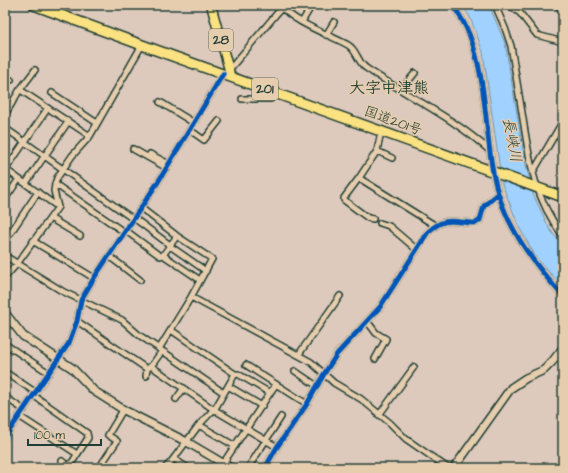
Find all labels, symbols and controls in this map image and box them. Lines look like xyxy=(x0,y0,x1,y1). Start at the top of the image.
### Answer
road number: 28 xyxy=(209,29,233,51)
district label: 大字中津熊 xyxy=(349,77,429,99)
road number: 201 xyxy=(252,78,278,100)
street label: 国道201号 xyxy=(361,101,425,141)
water label: 長峡川 xyxy=(497,116,527,164)
scale bar xyxy=(28,421,101,447)
text: 100 m xyxy=(34,427,65,444)

